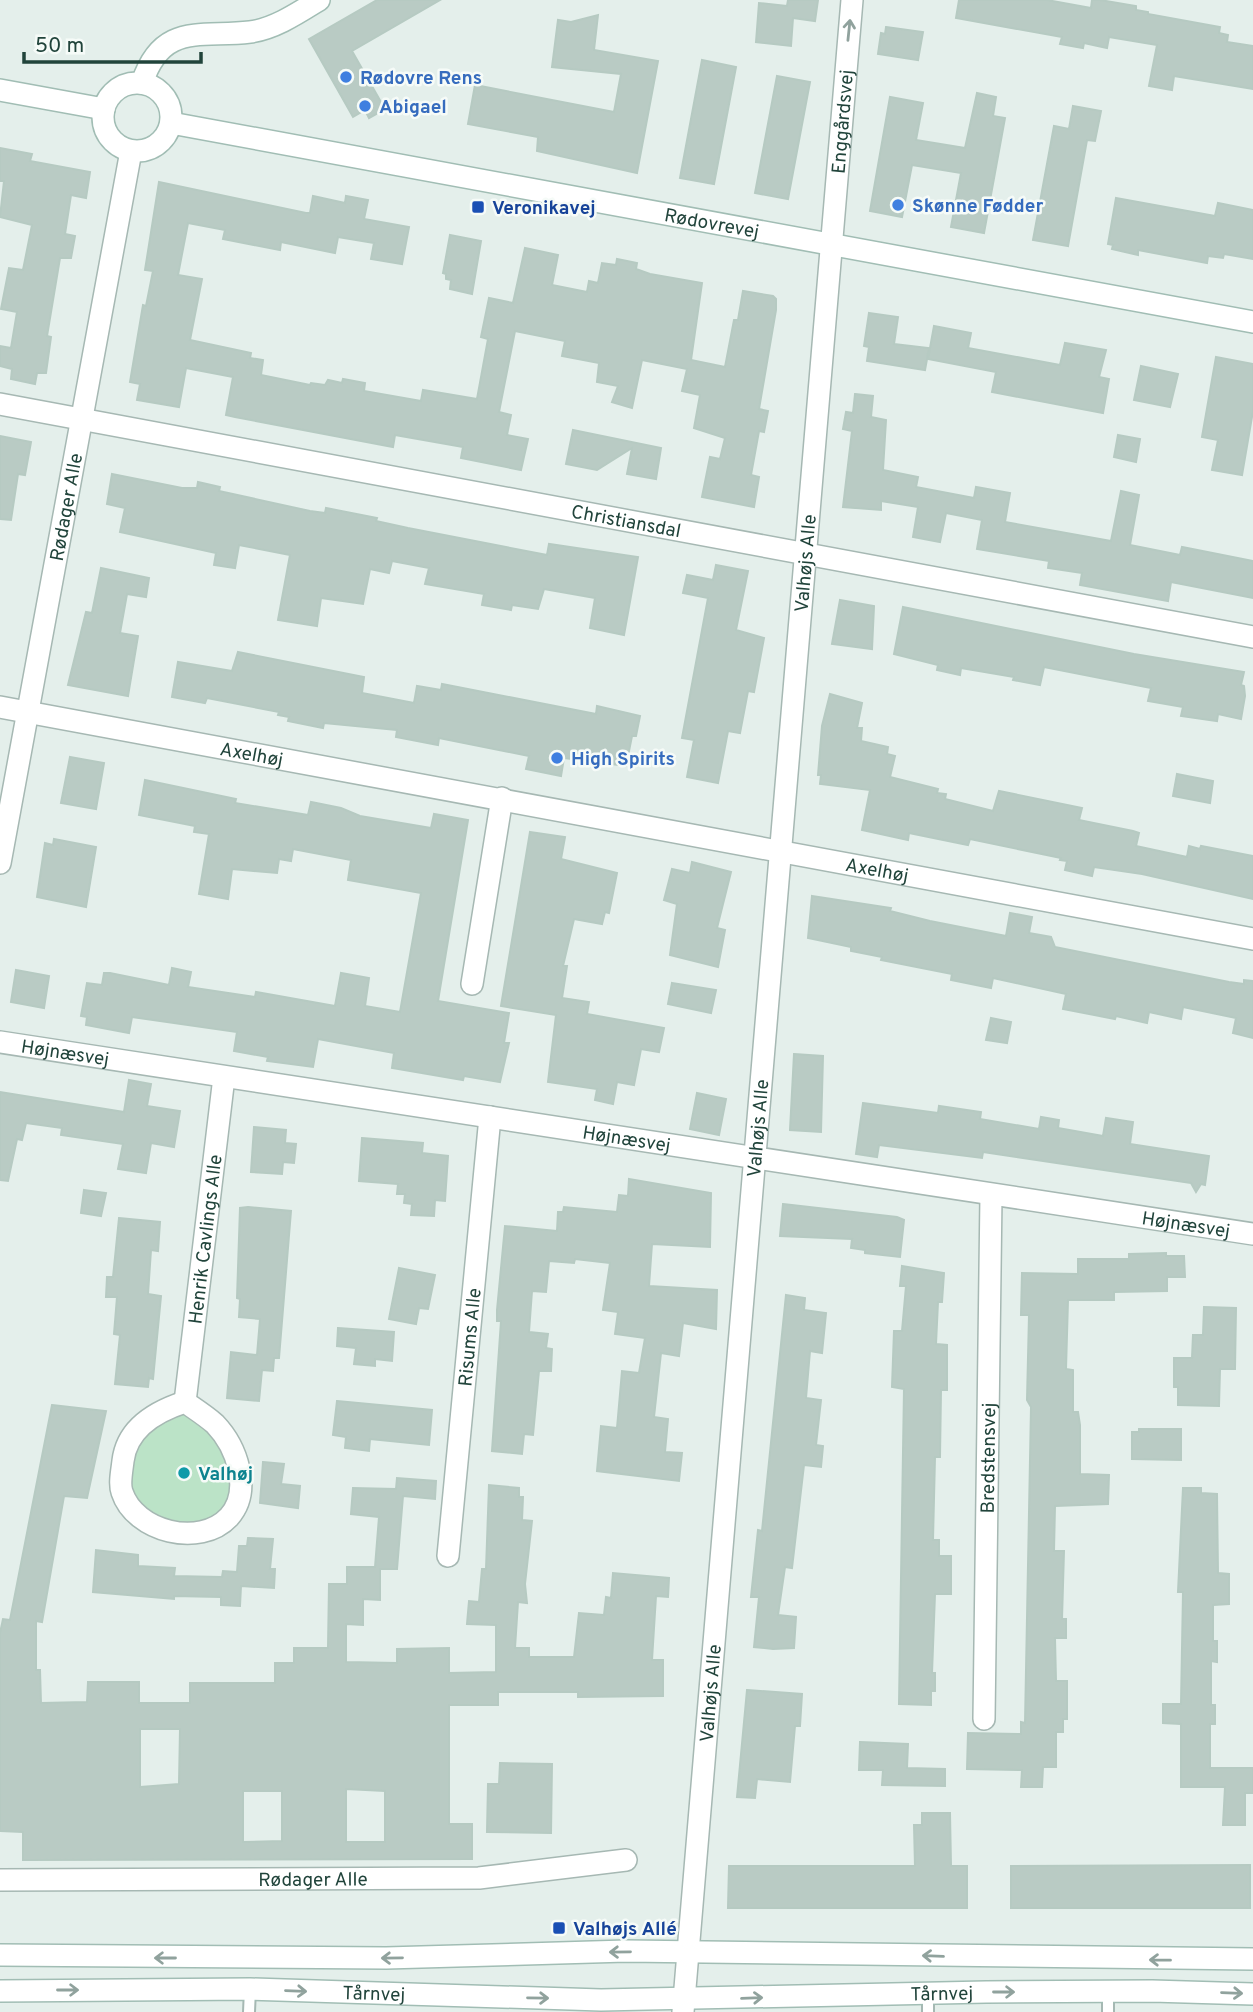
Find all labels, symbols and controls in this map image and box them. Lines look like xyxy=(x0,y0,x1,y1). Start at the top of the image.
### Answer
one-way arrow xyxy=(843,19,856,42)
scale bar xyxy=(24,21,201,65)
text: 50 m xyxy=(35,33,84,60)
place label: Rødovre Rens xyxy=(360,67,482,91)
marker: Rødovre Rens xyxy=(338,69,354,85)
street label: Enggårdsvej xyxy=(827,69,860,175)
place label: Abigael xyxy=(379,96,447,120)
marker: Abigael xyxy=(357,98,373,114)
place label: Skønne Fødder xyxy=(912,195,1043,219)
place label: Veronikavej xyxy=(492,197,596,221)
marker: Skønne Fødder xyxy=(890,197,906,213)
marker: Veronikavej xyxy=(470,199,486,215)
street label: Rødovrevej xyxy=(662,204,761,245)
street label: Rødager Alle xyxy=(46,451,89,563)
street label: Christiansdal xyxy=(569,500,683,544)
street label: Valhøjs Alle xyxy=(791,513,823,613)
street label: Axelhøj xyxy=(218,738,285,773)
place label: High Spirits xyxy=(571,748,675,772)
marker: High Spirits xyxy=(549,750,565,766)
street label: Axelhøj xyxy=(843,854,910,889)
street label: Højnæsvej xyxy=(19,1035,111,1073)
street label: Valhøjs Alle xyxy=(743,1078,775,1178)
street label: Højnæsvej xyxy=(581,1121,672,1159)
street label: Henrik Cavlings Alle xyxy=(184,1153,229,1326)
street label: Højnæsvej xyxy=(1140,1207,1232,1244)
street label: Risums Alle xyxy=(454,1287,488,1388)
street label: Bredstensvej xyxy=(977,1402,1002,1514)
place label: Valhøj xyxy=(198,1463,253,1487)
marker: Valhøj xyxy=(176,1465,192,1481)
street label: Valhøjs Alle xyxy=(696,1643,728,1743)
street label: Rødager Alle xyxy=(258,1868,368,1893)
place label: Valhøjs Allé xyxy=(573,1918,677,1942)
marker: Valhøjs Allé xyxy=(551,1920,567,1936)
one-way arrow xyxy=(608,1945,631,1958)
one-way arrow xyxy=(922,1950,945,1963)
one-way arrow xyxy=(153,1951,176,1964)
one-way arrow xyxy=(381,1951,404,1965)
one-way arrow xyxy=(1149,1953,1172,1967)
street label: Tårnvej xyxy=(342,1982,406,2008)
street label: Tårnvej xyxy=(910,1982,973,2008)
one-way arrow xyxy=(56,1983,79,1997)
one-way arrow xyxy=(284,1984,307,1998)
one-way arrow xyxy=(992,1985,1015,1999)
one-way arrow xyxy=(1220,1987,1243,2000)
one-way arrow xyxy=(526,1992,549,2005)
one-way arrow xyxy=(740,1992,763,2005)

